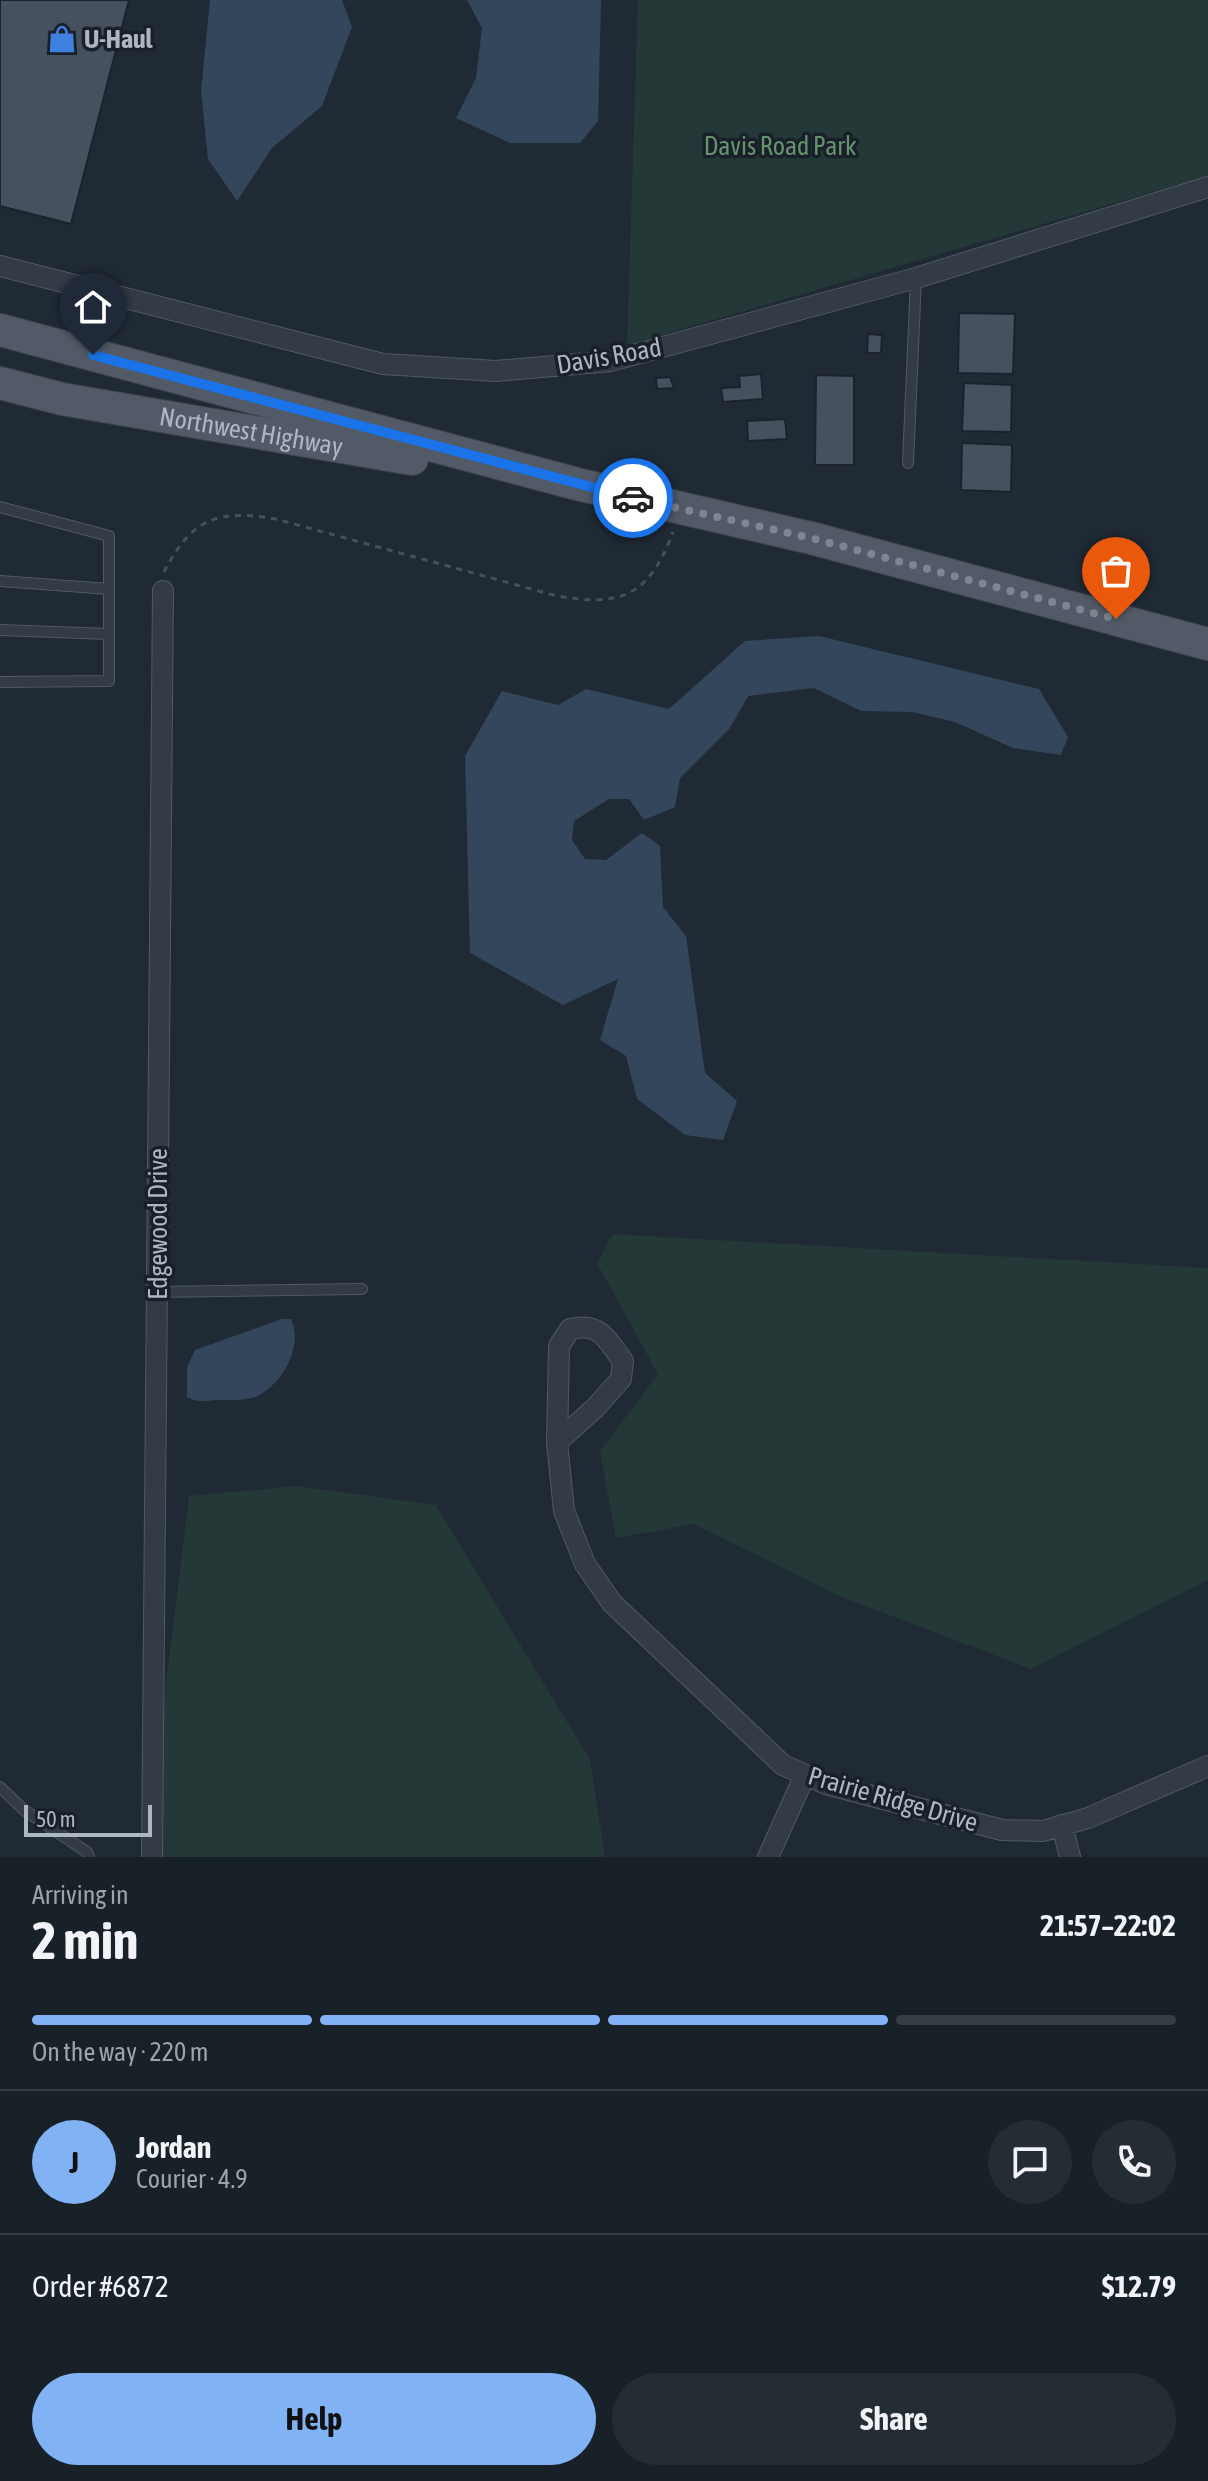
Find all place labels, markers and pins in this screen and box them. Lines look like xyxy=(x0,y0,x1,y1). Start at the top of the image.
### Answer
shop icon: U-Haul xyxy=(47,24,77,54)
place label: U-Haul xyxy=(84,24,154,54)
pin xyxy=(59,273,127,355)
pin xyxy=(1082,537,1150,619)

